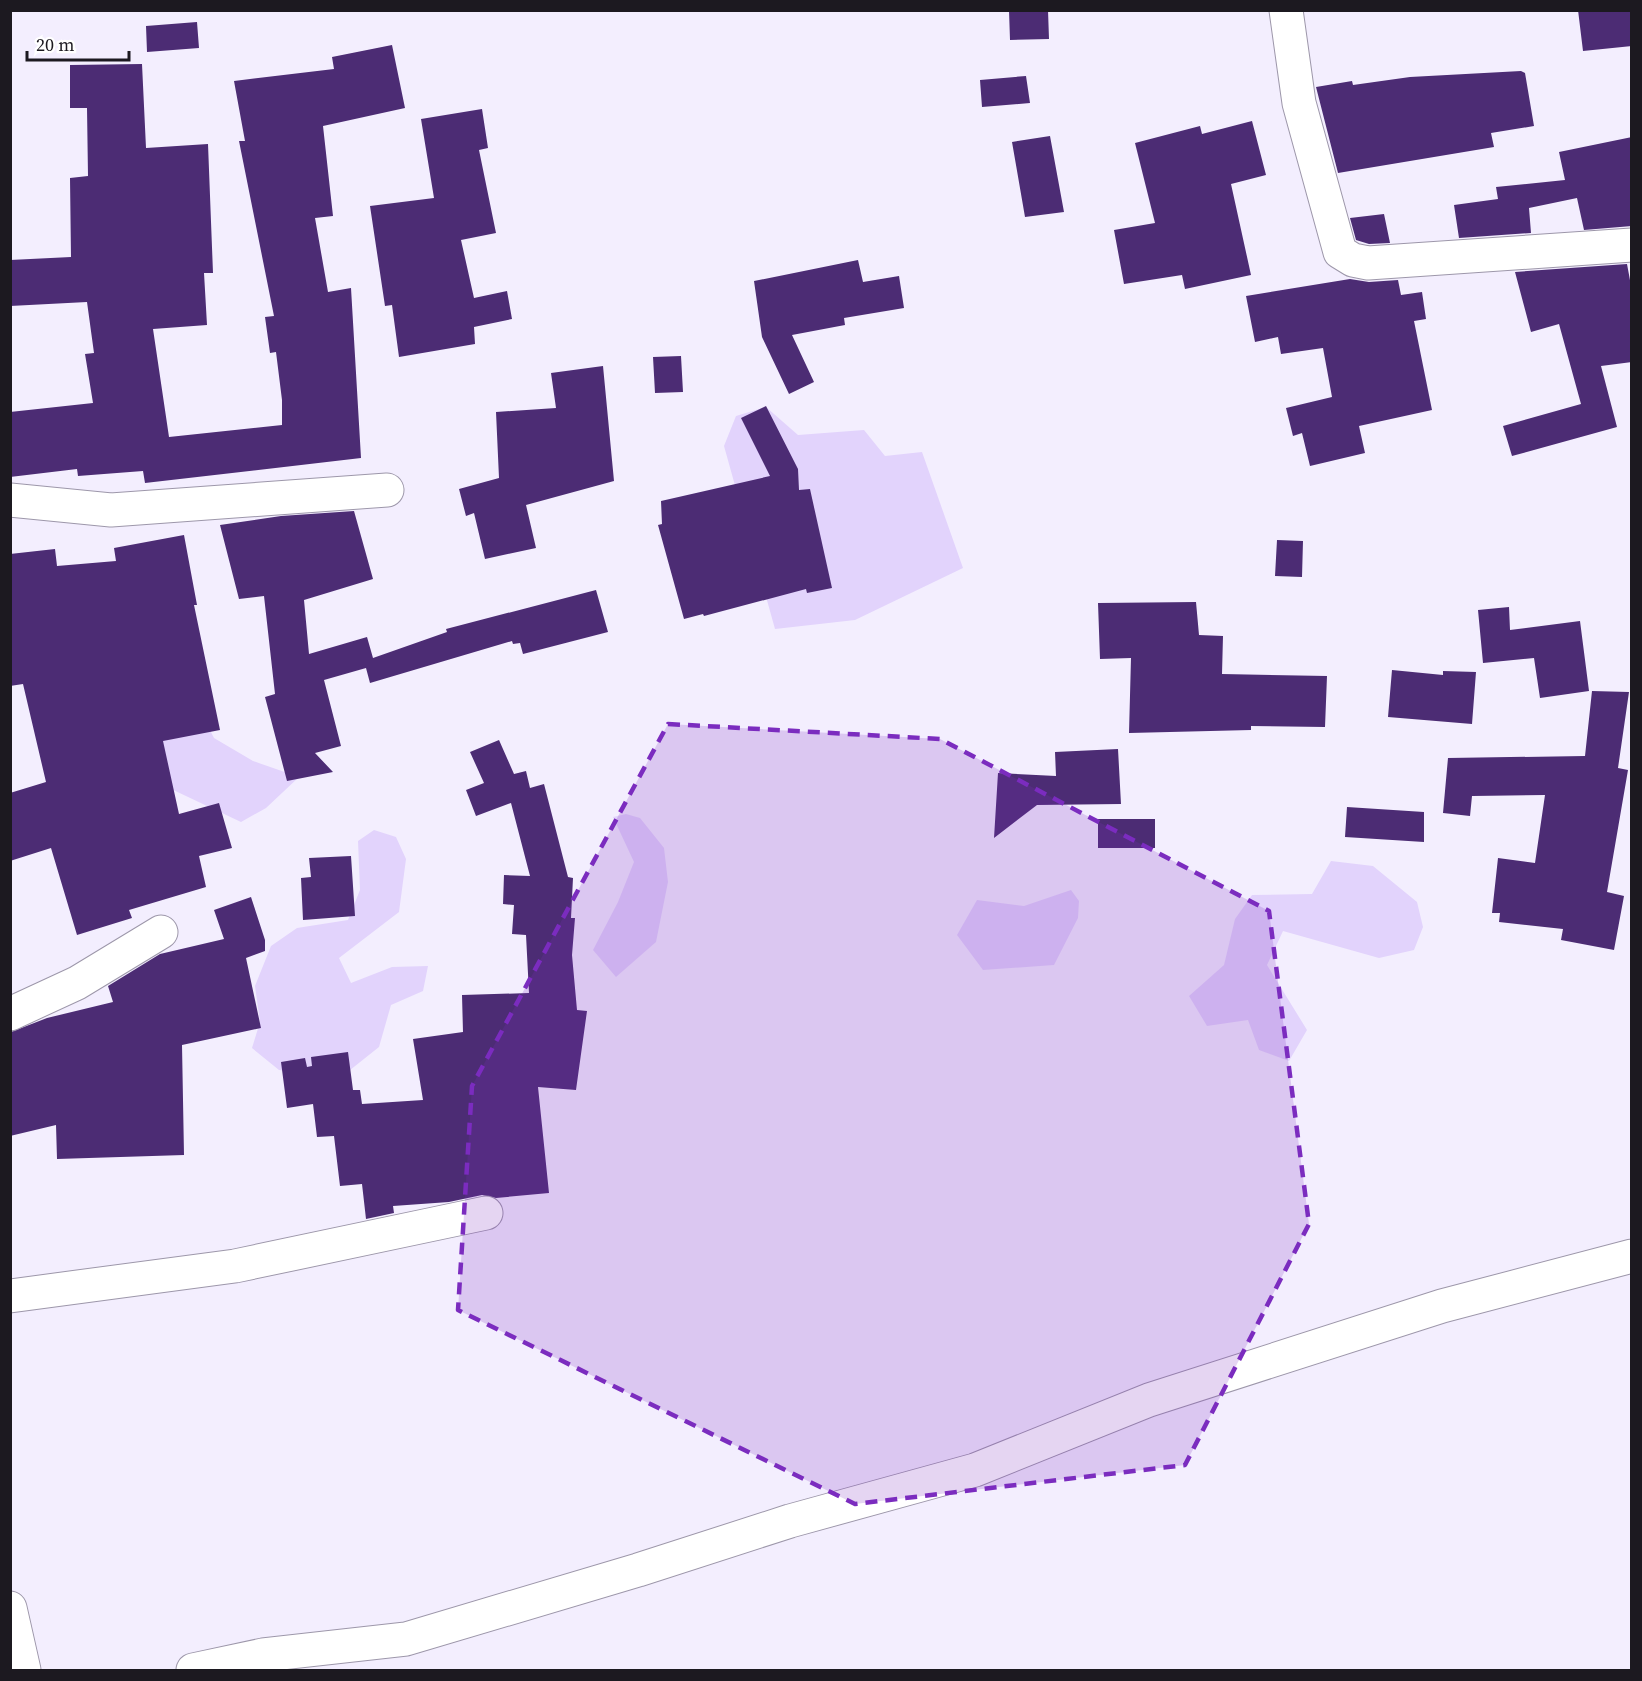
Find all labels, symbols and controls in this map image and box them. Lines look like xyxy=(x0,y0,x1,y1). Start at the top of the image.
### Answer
scale bar xyxy=(27,24,129,62)
text: 20 m xyxy=(36,32,74,57)

